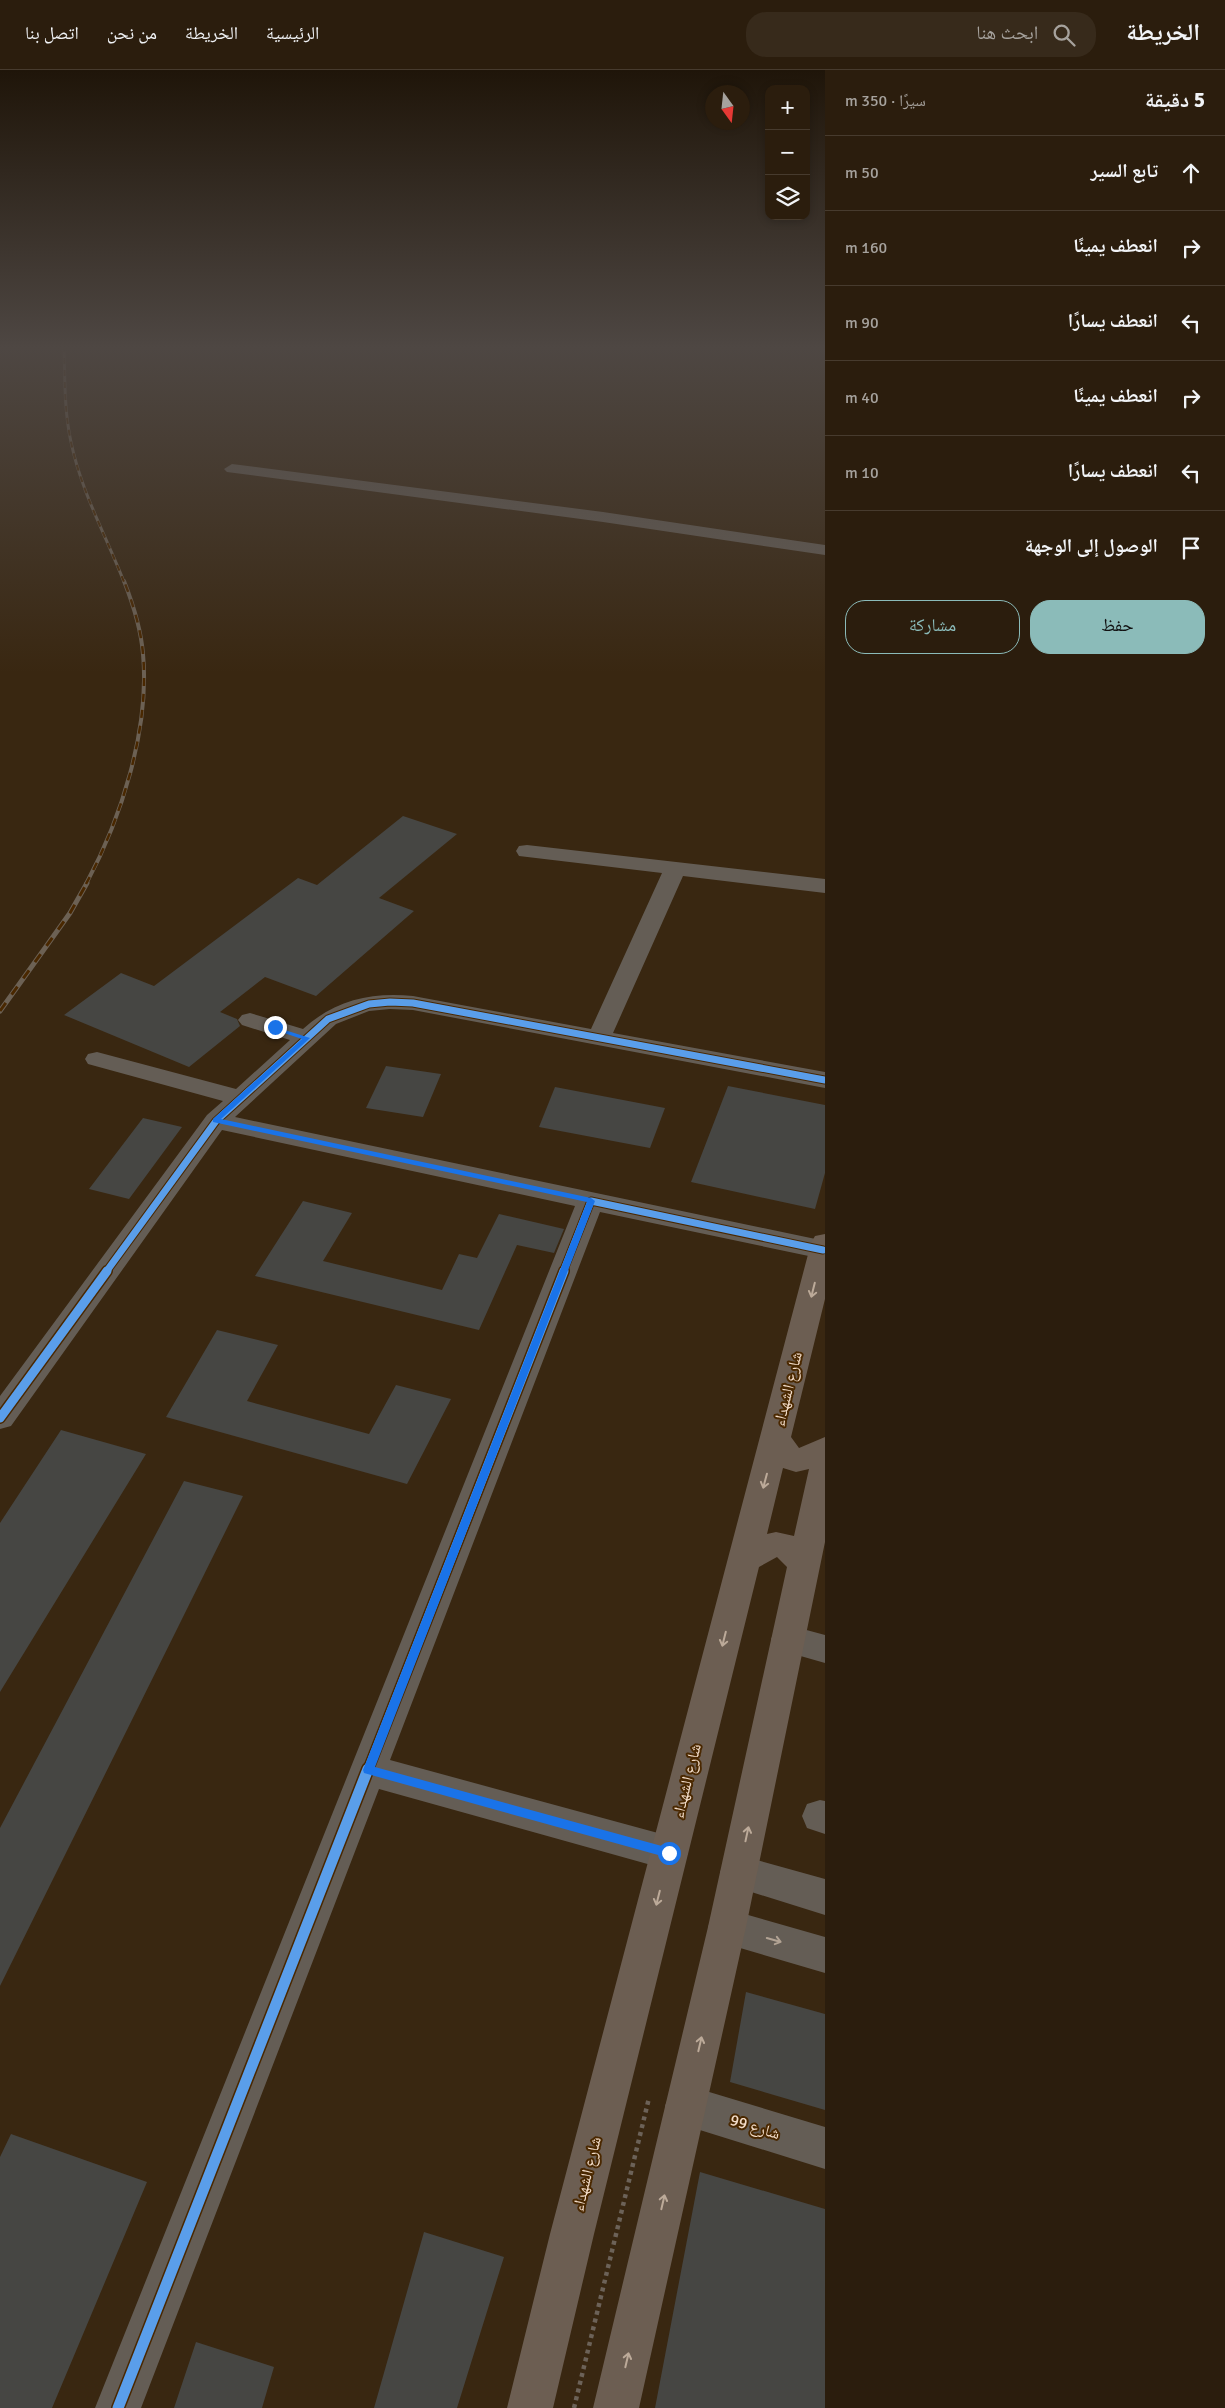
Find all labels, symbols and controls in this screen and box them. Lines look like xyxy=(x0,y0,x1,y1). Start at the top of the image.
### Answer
search box xyxy=(746,12,1096,57)
text: الخريطة xyxy=(1126,17,1200,47)
text: ابحث هنا xyxy=(976,21,1038,45)
icon: search xyxy=(1050,21,1078,49)
text: اتصل بنا xyxy=(25,22,79,44)
text: من نحن xyxy=(107,22,157,44)
text: الخريطة xyxy=(185,22,238,44)
text: الرئيسية xyxy=(266,22,319,44)
north arrow xyxy=(705,85,750,130)
map controls xyxy=(765,85,810,220)
button: + xyxy=(765,85,810,130)
text: 5 دقيقة xyxy=(1145,87,1205,113)
text: سيرًا · 350 m xyxy=(845,91,926,111)
button: − xyxy=(765,130,810,175)
text: تابع السير xyxy=(1090,159,1158,183)
icon: ahead xyxy=(1177,159,1205,187)
text: 50 m xyxy=(845,163,879,183)
button: layers xyxy=(765,175,810,220)
text: انعطف يمينًا xyxy=(1073,234,1158,258)
icon: right xyxy=(1177,234,1205,262)
text: 160 m xyxy=(845,238,887,258)
text: انعطف يسارًا xyxy=(1068,309,1158,333)
icon: left xyxy=(1177,309,1205,337)
text: 90 m xyxy=(845,313,879,333)
text: انعطف يمينًا xyxy=(1073,384,1158,408)
icon: right xyxy=(1177,384,1205,412)
text: 40 m xyxy=(845,388,879,408)
text: انعطف يسارًا xyxy=(1068,459,1158,483)
icon: left xyxy=(1177,459,1205,487)
text: 10 m xyxy=(845,463,879,483)
text: الوصول إلى الوجهة xyxy=(1025,534,1158,558)
icon: arrive xyxy=(1177,534,1205,562)
button: مشاركة xyxy=(845,600,1020,654)
button: حفظ xyxy=(1030,600,1205,654)
route end xyxy=(264,1016,287,1039)
one-way arrow xyxy=(808,1281,818,1297)
street label: شارع الشهداء xyxy=(769,1350,807,1428)
one-way arrow xyxy=(759,1473,769,1489)
one-way arrow xyxy=(719,1630,728,1646)
street label: شارع الشهداء xyxy=(668,1742,706,1820)
one-way arrow xyxy=(743,1826,752,1842)
route start xyxy=(658,1842,681,1865)
one-way arrow xyxy=(653,1889,662,1905)
one-way arrow xyxy=(765,1936,781,1946)
one-way arrow xyxy=(696,2036,705,2052)
street label: شارع 99 xyxy=(728,2110,782,2144)
street label: شارع الشهداء xyxy=(568,2135,606,2213)
one-way arrow xyxy=(659,2195,668,2211)
one-way arrow xyxy=(623,2353,632,2369)

